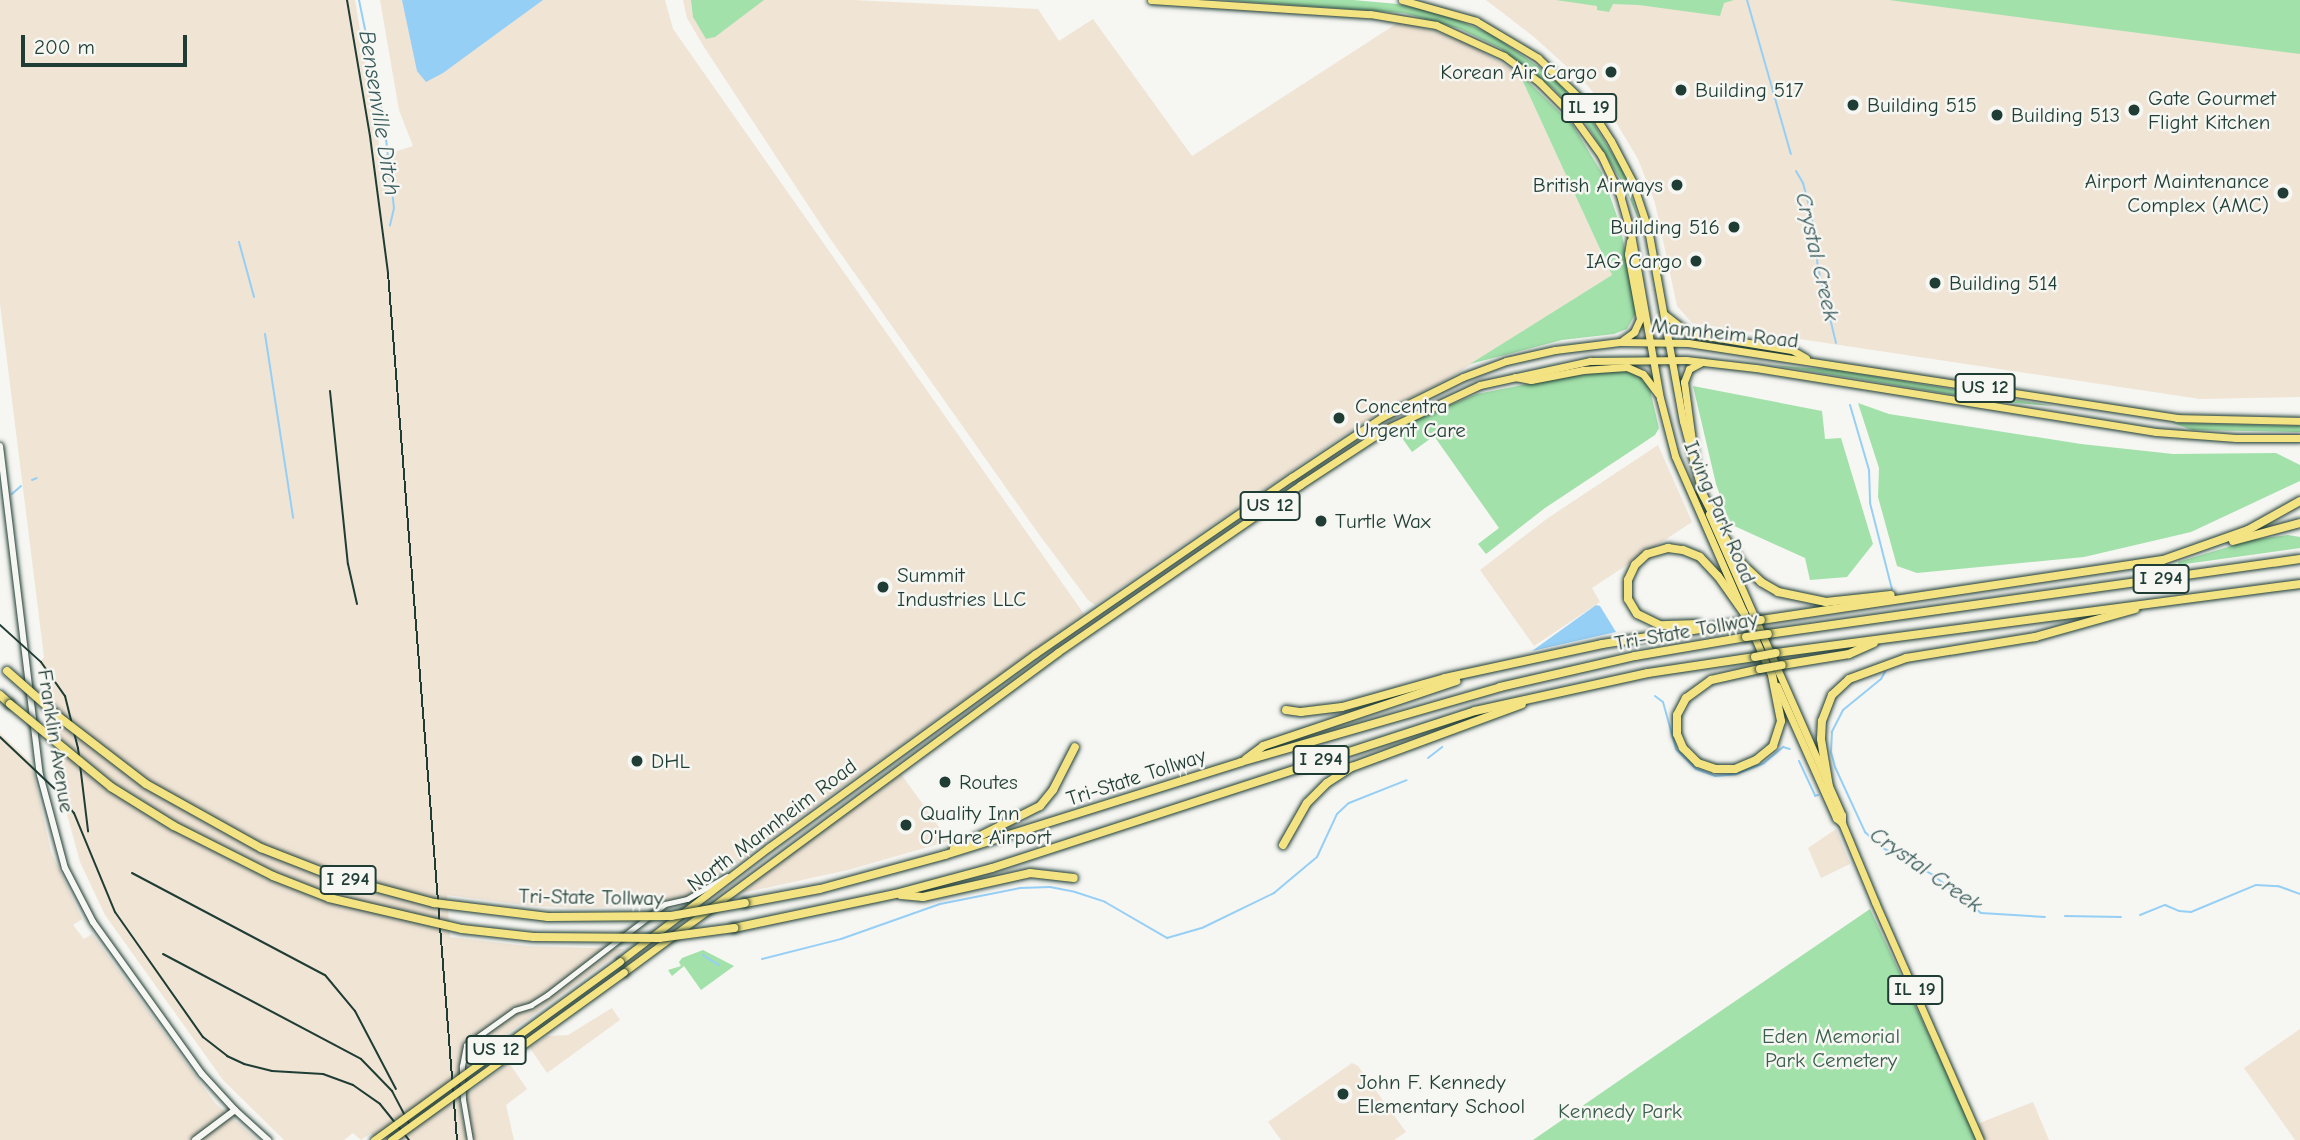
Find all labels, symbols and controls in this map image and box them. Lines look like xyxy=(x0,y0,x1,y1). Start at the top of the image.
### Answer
scale bar xyxy=(24,21,191,65)
water label: Bensenville Ditch xyxy=(352,29,406,197)
text: 200 m xyxy=(34,35,95,59)
place label: Korean Air Cargo xyxy=(1440,59,1597,85)
marker: Korean Air Cargo xyxy=(1603,64,1619,80)
place label: Building 517 xyxy=(1695,77,1803,103)
marker: Building 517 xyxy=(1673,82,1689,98)
place label: Gate Gourmet Flight Kitchen xyxy=(2148,85,2276,135)
road number: IL 19 xyxy=(1561,92,1617,124)
place label: Building 515 xyxy=(1867,92,1977,118)
marker: Building 515 xyxy=(1845,97,1861,113)
place label: Building 513 xyxy=(2011,102,2120,128)
marker: Gate Gourmet Flight Kitchen xyxy=(2126,102,2142,118)
marker: Building 513 xyxy=(1989,107,2005,123)
place label: Airport Maintenance Complex (AMC) xyxy=(2085,168,2269,218)
place label: British Airways xyxy=(1533,172,1663,198)
marker: British Airways xyxy=(1669,177,1685,193)
marker: Airport Maintenance Complex (AMC) xyxy=(2275,185,2291,201)
water label: Crystal Creek xyxy=(1789,190,1845,324)
place label: Building 516 xyxy=(1610,214,1720,240)
marker: Building 516 xyxy=(1726,219,1742,235)
place label: IAG Cargo xyxy=(1586,248,1682,274)
marker: IAG Cargo xyxy=(1688,253,1704,269)
place label: Building 514 xyxy=(1949,270,2058,296)
marker: Building 514 xyxy=(1927,275,1943,291)
street label: Mannheim Road xyxy=(1650,313,1800,353)
road number: US 12 xyxy=(1954,372,2016,404)
place label: Concentra Urgent Care xyxy=(1355,393,1466,443)
marker: Concentra Urgent Care xyxy=(1329,408,1349,428)
street label: Irving Park Road xyxy=(1679,437,1761,587)
road number: US 12 xyxy=(1238,491,1302,522)
place label: Turtle Wax xyxy=(1335,508,1431,534)
marker: Turtle Wax xyxy=(1313,513,1329,529)
place label: Summit Industries LLC xyxy=(897,562,1026,612)
road number: I 294 xyxy=(2131,564,2191,594)
marker: Summit Industries LLC xyxy=(875,579,891,595)
street label: Tri-State Tollway xyxy=(1612,606,1760,656)
street label: Franklin Avenue xyxy=(32,668,80,814)
street label: Tri-State Tollway xyxy=(1063,743,1209,811)
road number: I 294 xyxy=(1291,744,1351,776)
place label: DHL xyxy=(651,748,690,774)
marker: DHL xyxy=(629,753,645,769)
street label: North Mannheim Road xyxy=(682,753,862,897)
place label: Routes xyxy=(959,769,1018,795)
marker: Routes xyxy=(937,774,953,790)
place label: Quality Inn O'Hare Airport xyxy=(920,800,1051,850)
marker: Quality Inn O'Hare Airport xyxy=(898,817,914,833)
water label: Crystal Creek xyxy=(1864,821,1988,919)
road number: I 294 xyxy=(318,864,378,895)
street label: Tri-State Tollway xyxy=(518,883,664,911)
road number: IL 19 xyxy=(1887,974,1943,1006)
park label: Eden Memorial Park Cemetery xyxy=(1762,1023,1900,1073)
road number: US 12 xyxy=(464,1034,528,1066)
place label: John F. Kennedy Elementary School xyxy=(1357,1069,1525,1119)
marker: John F. Kennedy Elementary School xyxy=(1335,1086,1351,1102)
park label: Kennedy Park xyxy=(1558,1098,1682,1124)

